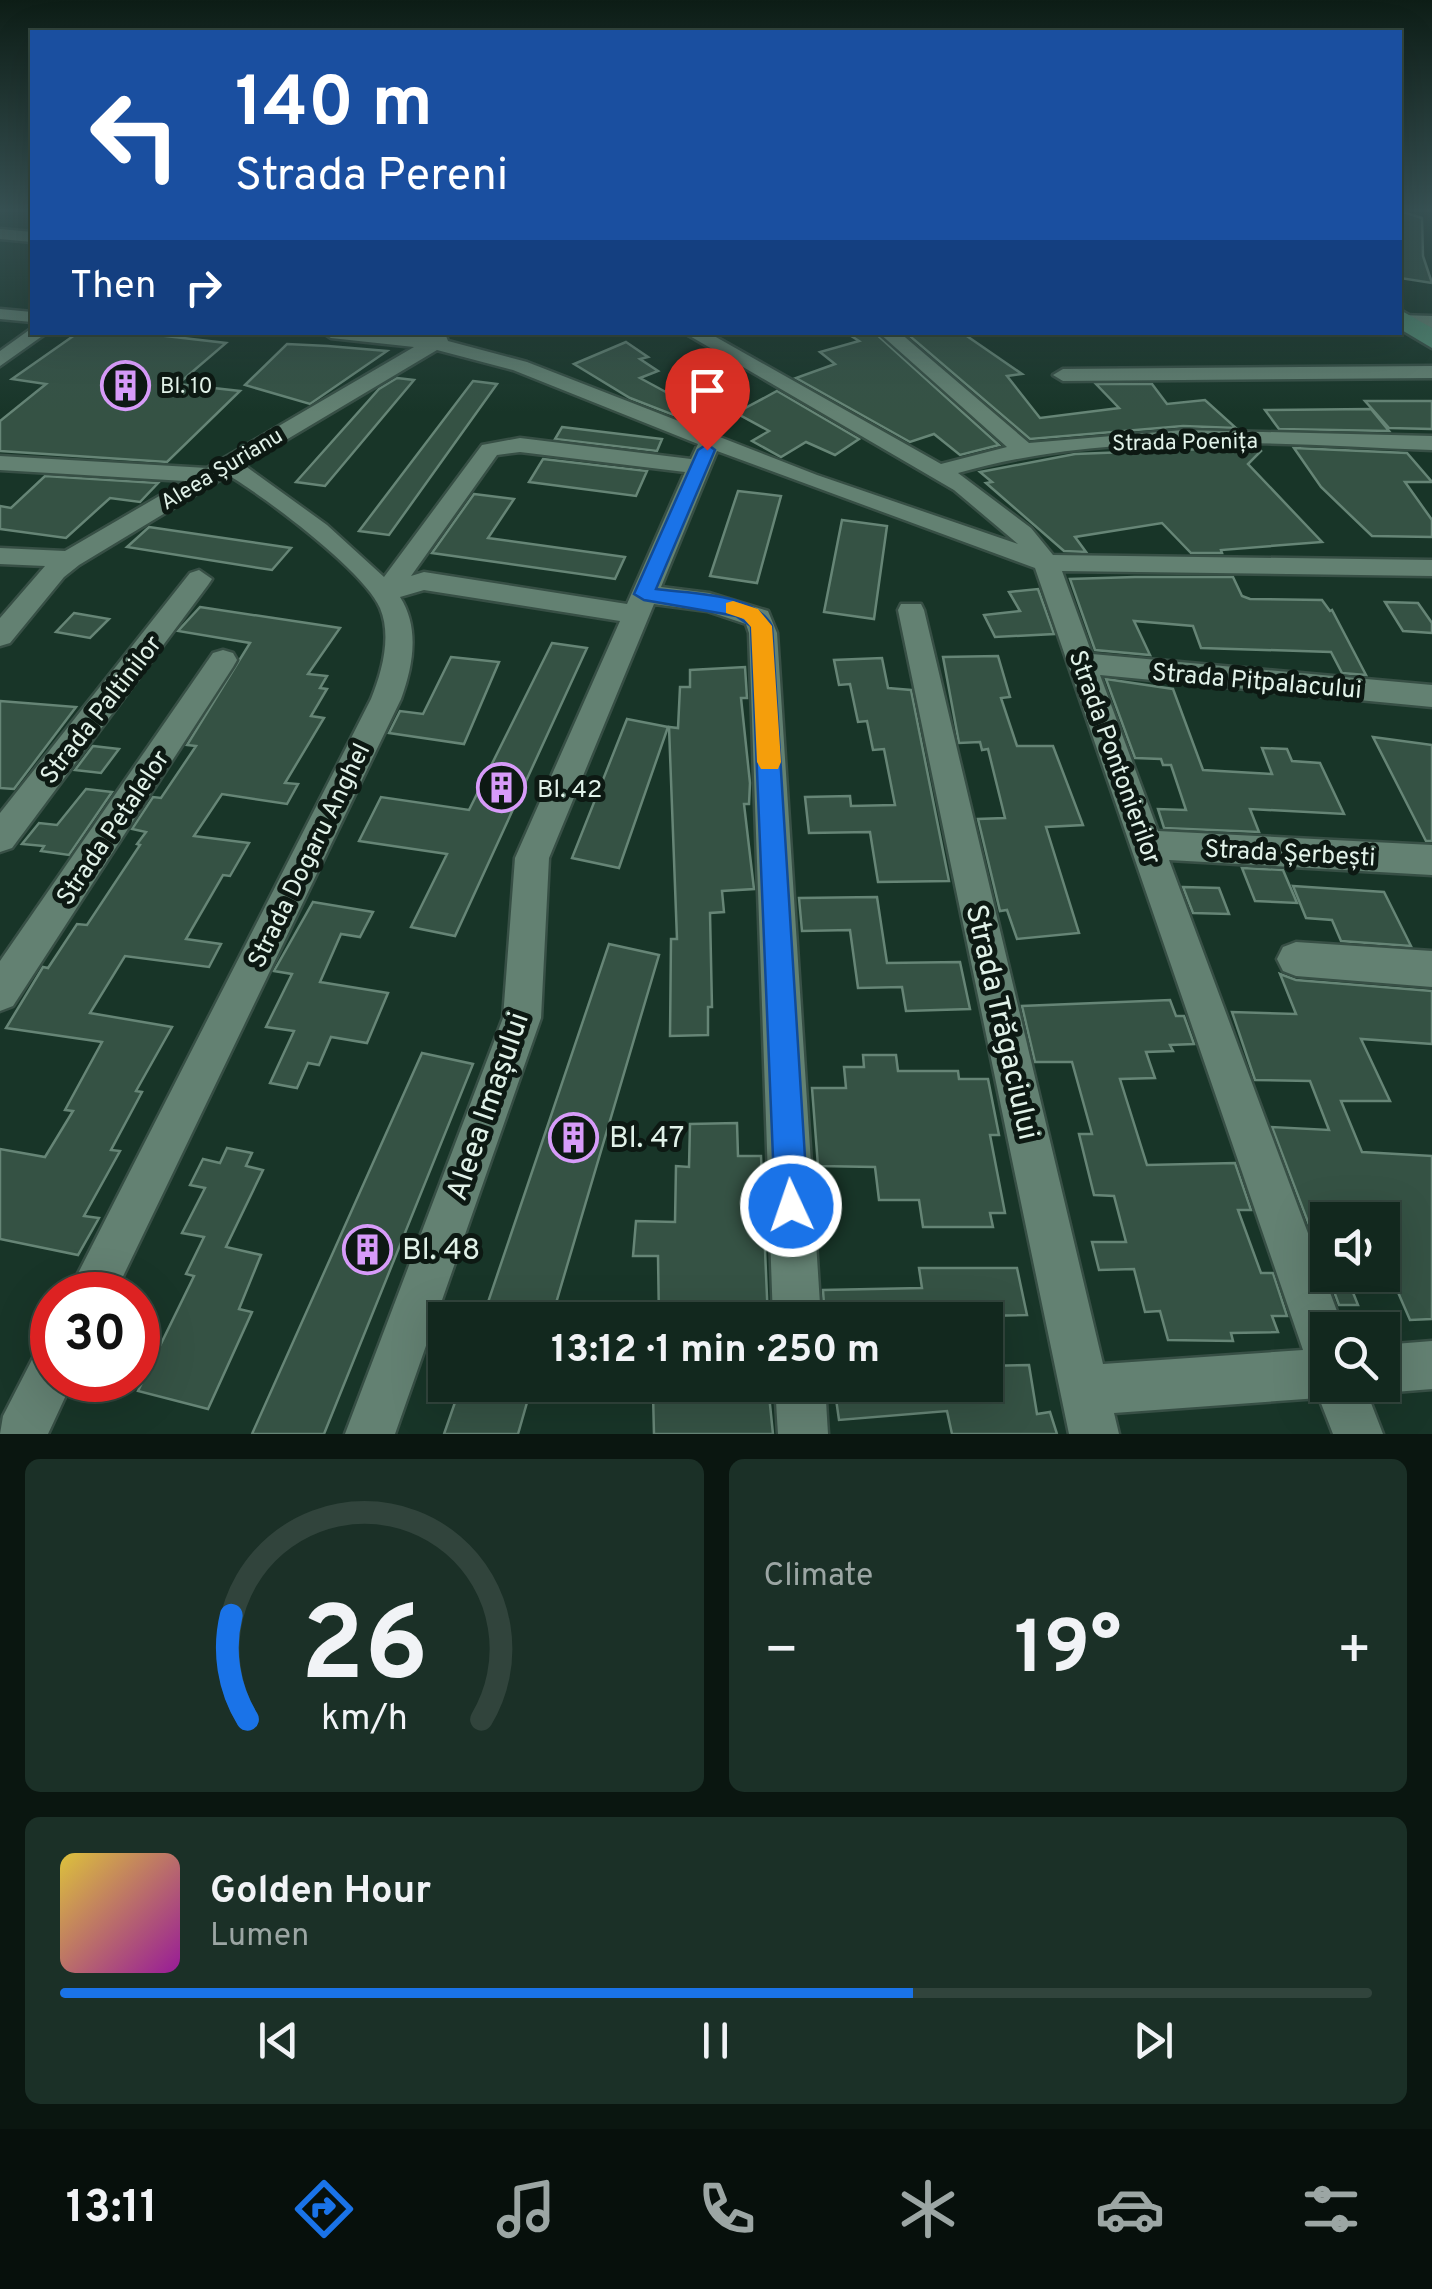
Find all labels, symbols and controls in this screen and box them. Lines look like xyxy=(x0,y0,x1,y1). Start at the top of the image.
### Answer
text: 140 m xyxy=(235,62,433,151)
icon: left xyxy=(70,70,200,200)
text: Strada Pereni xyxy=(235,149,508,206)
icon: right xyxy=(176,260,231,315)
text: Then xyxy=(70,263,156,312)
pin xyxy=(665,348,750,451)
building icon: Bl. 10 xyxy=(99,359,151,411)
icon: arrive xyxy=(680,363,735,418)
place label: Bl. 10 xyxy=(160,374,213,401)
street label: Aleea Șurianu xyxy=(156,423,288,517)
street label: Strada Poenița xyxy=(1112,429,1258,458)
street label: Strada Paltinilor xyxy=(34,630,170,792)
street label: Strada Pontonierilor xyxy=(1060,647,1167,870)
street label: Strada Pitpalacului xyxy=(1150,658,1363,708)
street label: Strada Dogaru Anghel xyxy=(242,739,379,974)
street label: Strada Petalelor xyxy=(51,745,178,912)
building icon: Bl. 42 xyxy=(476,762,528,814)
place label: Bl. 42 xyxy=(537,775,602,807)
street label: Strada Șerbești xyxy=(1203,835,1376,875)
street label: Strada Trăgaciului xyxy=(955,901,1046,1144)
street label: Aleea Imașului xyxy=(440,1008,539,1206)
building icon: Bl. 47 xyxy=(548,1111,600,1163)
place label: Bl. 47 xyxy=(609,1121,684,1158)
position arrow xyxy=(739,1154,843,1258)
map controls xyxy=(1310,1202,1400,1402)
button: sound xyxy=(1310,1202,1400,1292)
building icon: Bl. 48 xyxy=(341,1223,393,1275)
place label: Bl. 48 xyxy=(402,1233,480,1270)
speed limit sign: 30 xyxy=(30,1272,160,1402)
button: search xyxy=(1310,1312,1400,1402)
text: 13:12 · 1 min · 250 m xyxy=(551,1327,880,1376)
text: Climate xyxy=(764,1557,873,1597)
text: 26 xyxy=(300,1585,428,1717)
text: 19° xyxy=(1014,1605,1121,1700)
text: − xyxy=(764,1618,799,1688)
text: + xyxy=(1337,1618,1372,1688)
text: km/h xyxy=(321,1697,408,1743)
text: Golden Hour xyxy=(210,1868,431,1917)
text: Lumen xyxy=(210,1917,309,1957)
icon: previous xyxy=(251,2013,306,2068)
icon: pause xyxy=(688,2013,743,2068)
icon: next xyxy=(1126,2013,1181,2068)
icon: directions xyxy=(289,2174,359,2244)
icon: music xyxy=(491,2174,561,2244)
icon: phone xyxy=(692,2174,762,2244)
icon: climate xyxy=(893,2174,963,2244)
icon: car xyxy=(1095,2174,1165,2244)
icon: filters xyxy=(1296,2174,1366,2244)
text: 13:11 xyxy=(66,2181,158,2238)

